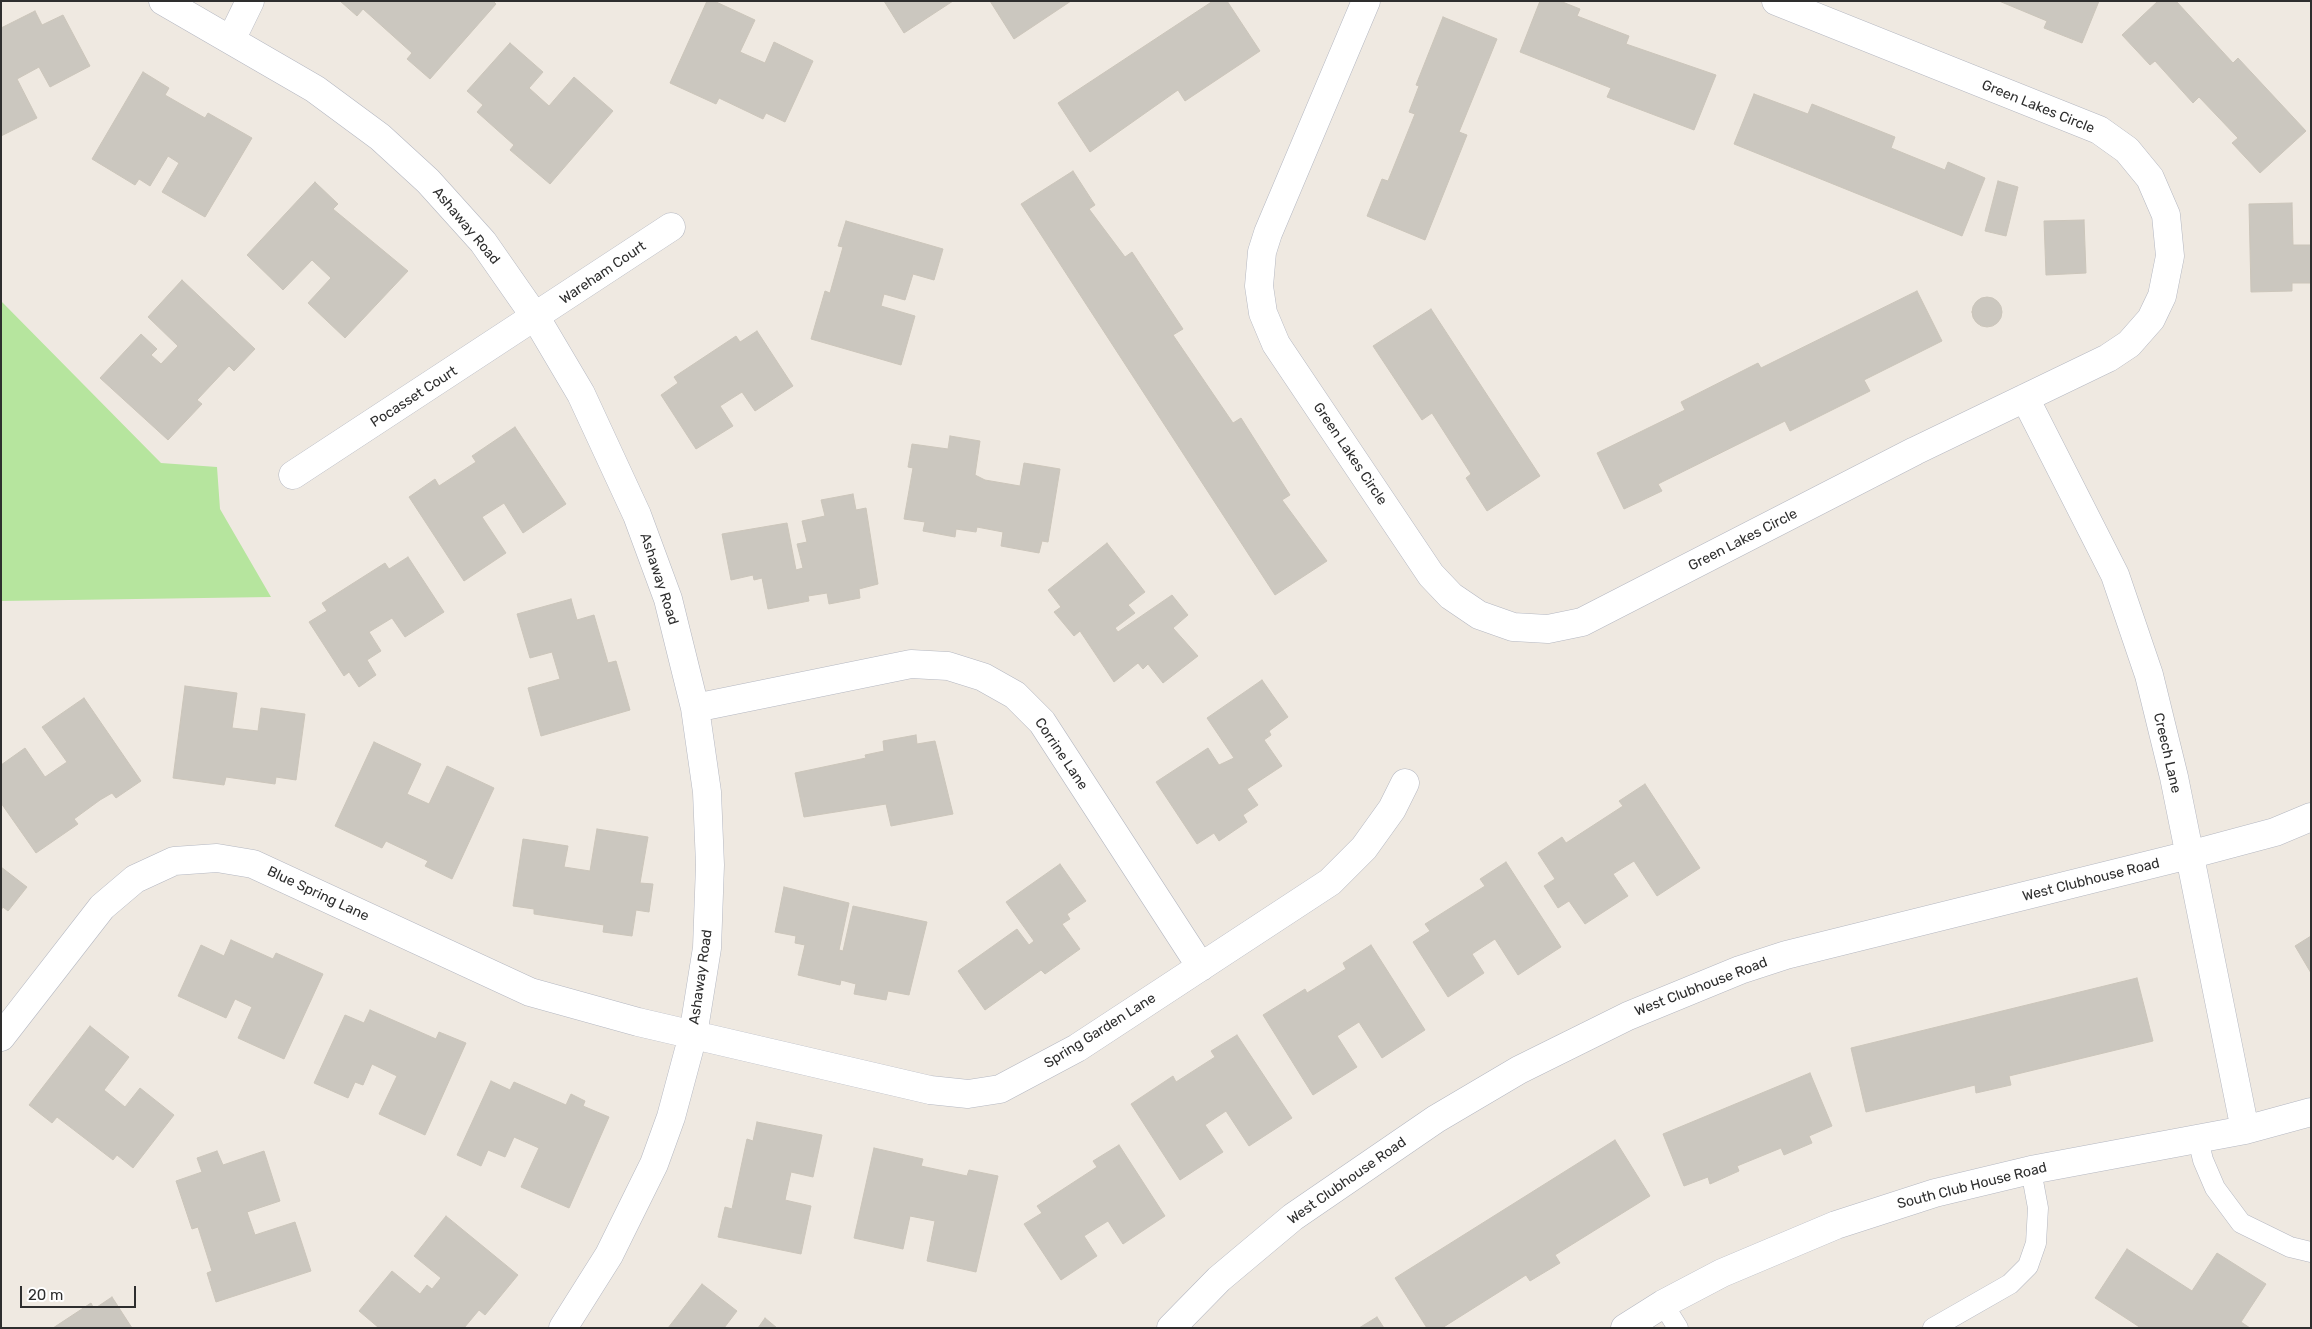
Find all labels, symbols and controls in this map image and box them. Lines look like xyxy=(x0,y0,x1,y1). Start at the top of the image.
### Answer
street label: Green Lakes Circle xyxy=(1979,77,2097,137)
street label: Ashaway Road xyxy=(429,184,503,268)
street label: Wareham Court xyxy=(557,238,649,308)
street label: Pocasset Court xyxy=(368,363,460,431)
street label: Green Lakes Circle xyxy=(1309,400,1391,508)
street label: Green Lakes Circle xyxy=(1686,505,1800,575)
street label: Ashaway Road xyxy=(636,531,682,627)
street label: Creech Lane xyxy=(2150,711,2184,795)
street label: Corrine Lane xyxy=(1031,715,1091,793)
street label: West Clubhouse Road xyxy=(2021,855,2161,905)
street label: Blue Spring Lane xyxy=(264,863,372,925)
street label: Ashaway Road xyxy=(686,928,716,1026)
street label: West Clubhouse Road xyxy=(1632,954,1770,1020)
street label: Spring Garden Lane xyxy=(1041,990,1159,1072)
street label: West Clubhouse Road xyxy=(1284,1134,1410,1228)
street label: South Club House Road xyxy=(1895,1159,2049,1213)
scale bar xyxy=(22,1276,139,1308)
text: 20 m xyxy=(28,1286,63,1304)

